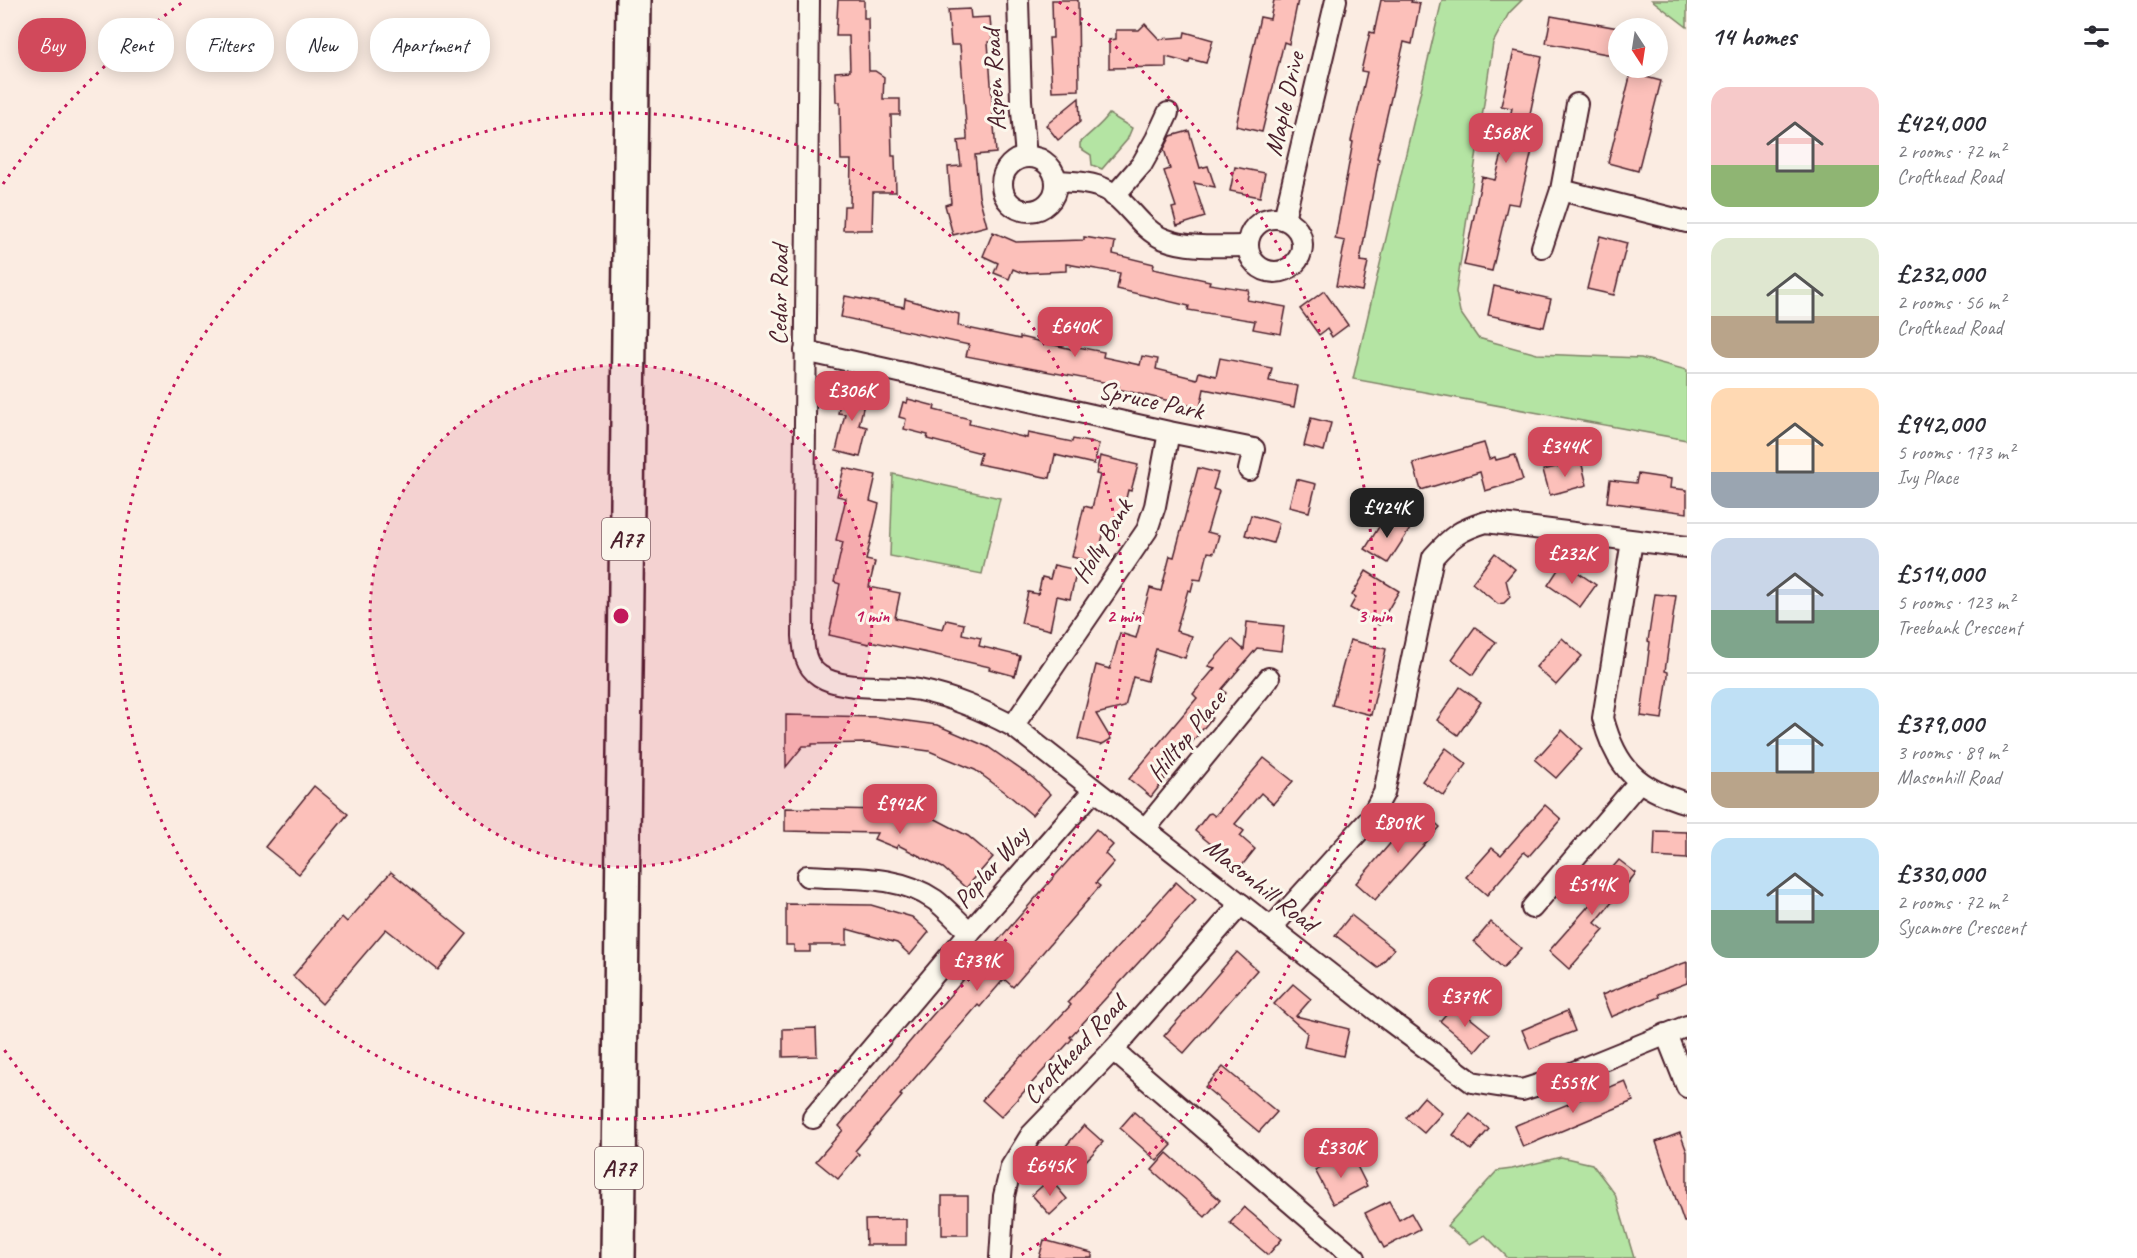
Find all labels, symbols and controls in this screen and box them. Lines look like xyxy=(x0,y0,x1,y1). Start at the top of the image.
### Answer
chip: Buy xyxy=(18,18,86,72)
chip: Rent xyxy=(98,18,174,72)
chip: Filters xyxy=(186,18,274,72)
chip: New xyxy=(286,18,358,72)
chip: Apartment xyxy=(370,18,490,72)
north arrow xyxy=(1608,18,1668,78)
map controls xyxy=(1608,18,1668,78)
text: 14 homes xyxy=(1711,20,1796,53)
icon: filters xyxy=(2080,20,2113,53)
street label: Aspen Road xyxy=(975,25,1013,132)
street label: Maple Drive xyxy=(1256,46,1312,159)
text: £424,000 xyxy=(1897,106,1984,139)
icon: home xyxy=(1759,111,1831,183)
pin: £568K xyxy=(1464,113,1548,164)
text: £568K xyxy=(1483,120,1529,145)
text: 2 rooms · 72 m² xyxy=(1897,139,2005,164)
text: Crofthead Road xyxy=(1897,164,2002,189)
street label: Cedar Road xyxy=(762,241,796,346)
text: £232,000 xyxy=(1897,257,1984,290)
icon: home xyxy=(1759,262,1831,334)
text: 2 rooms · 56 m² xyxy=(1897,290,2005,315)
pin: £640K xyxy=(1033,307,1117,358)
text: £640K xyxy=(1052,314,1098,339)
text: Crofthead Road xyxy=(1897,315,2002,340)
pin: £306K xyxy=(810,371,894,422)
street label: Spruce Park xyxy=(1096,373,1208,428)
text: £306K xyxy=(829,378,875,403)
text: £942,000 xyxy=(1897,407,1984,440)
icon: home xyxy=(1759,412,1831,484)
pin: £344K xyxy=(1523,427,1607,478)
text: £344K xyxy=(1542,434,1588,459)
text: 5 rooms · 173 m² xyxy=(1897,440,2014,465)
text: Ivy Place xyxy=(1897,465,1958,490)
pin: £424K xyxy=(1345,488,1429,539)
street label: Holly Bank xyxy=(1064,491,1141,589)
text: £424K xyxy=(1364,495,1410,520)
road number: A77 xyxy=(602,518,650,560)
pin: £232K xyxy=(1530,534,1614,585)
text: £232K xyxy=(1549,541,1595,566)
text: £514,000 xyxy=(1897,557,1984,590)
icon: home xyxy=(1759,562,1831,634)
text: 5 rooms · 123 m² xyxy=(1897,590,2014,615)
text: 1 min xyxy=(855,605,890,627)
text: 2 min xyxy=(1107,605,1142,627)
text: 3 min xyxy=(1358,605,1393,627)
centre of rings xyxy=(611,606,631,626)
text: Treebank Crescent xyxy=(1897,615,2022,640)
street label: Hilltop Place xyxy=(1139,682,1234,788)
text: £379,000 xyxy=(1897,707,1984,740)
icon: home xyxy=(1759,712,1831,784)
text: 3 rooms · 89 m² xyxy=(1897,740,2005,765)
text: Masonhill Road xyxy=(1897,765,2001,790)
pin: £942K xyxy=(858,784,942,835)
text: £942K xyxy=(877,791,923,816)
pin: £809K xyxy=(1356,803,1440,854)
text: £809K xyxy=(1375,810,1421,835)
street label: Poplar Way xyxy=(946,817,1037,915)
street label: Masonhill Road xyxy=(1198,830,1327,942)
text: £330,000 xyxy=(1897,857,1984,890)
icon: home xyxy=(1759,862,1831,934)
pin: £514K xyxy=(1550,865,1634,916)
text: £514K xyxy=(1569,872,1615,897)
text: 2 rooms · 72 m² xyxy=(1897,890,2005,915)
text: Sycamore Crescent xyxy=(1897,915,2025,940)
pin: £739K xyxy=(935,941,1019,992)
text: £739K xyxy=(954,948,1000,973)
pin: £379K xyxy=(1423,977,1507,1028)
text: £379K xyxy=(1442,984,1488,1009)
street label: Crofthead Road xyxy=(1015,986,1135,1111)
pin: £559K xyxy=(1531,1063,1615,1114)
text: £559K xyxy=(1550,1070,1596,1095)
pin: £330K xyxy=(1299,1128,1383,1179)
text: £330K xyxy=(1318,1135,1364,1160)
pin: £645K xyxy=(1008,1146,1092,1197)
road number: A77 xyxy=(595,1147,643,1189)
text: £645K xyxy=(1027,1153,1073,1178)

